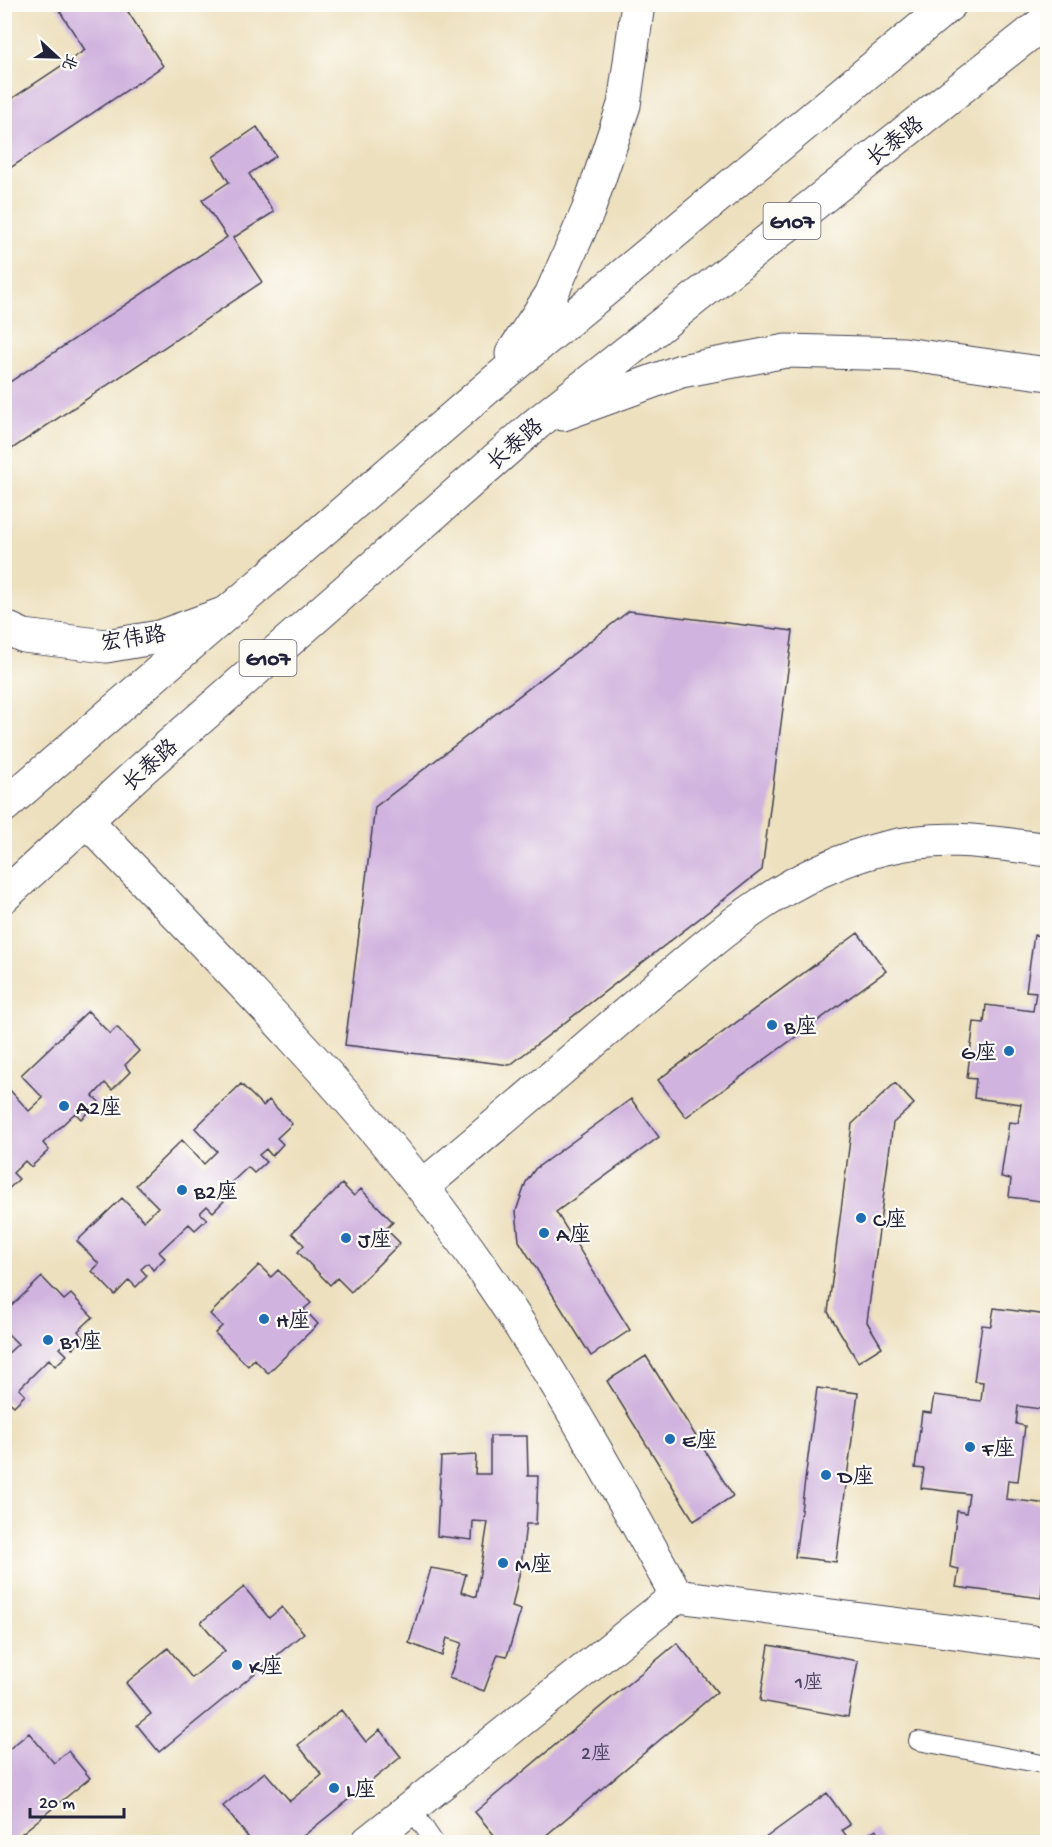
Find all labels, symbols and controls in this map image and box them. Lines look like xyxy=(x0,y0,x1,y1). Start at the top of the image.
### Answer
north arrow xyxy=(27,27,87,87)
text: 北 xyxy=(56,50,80,73)
street label: 长泰路 xyxy=(861,111,930,174)
road number: G107 xyxy=(764,203,820,239)
street label: 长泰路 xyxy=(482,413,550,477)
street label: 宏伟路 xyxy=(99,621,168,659)
road number: G107 xyxy=(240,640,296,676)
street label: 长泰路 xyxy=(117,734,185,799)
place label: B座 xyxy=(783,1014,817,1042)
marker: B座 xyxy=(765,1018,779,1032)
place label: G座 xyxy=(961,1040,997,1068)
marker: G座 xyxy=(1002,1044,1016,1058)
place label: A2座 xyxy=(76,1095,122,1123)
marker: A2座 xyxy=(57,1099,71,1113)
place label: B2座 xyxy=(193,1179,238,1207)
marker: B2座 xyxy=(175,1183,189,1197)
place label: C座 xyxy=(873,1207,907,1235)
marker: C座 xyxy=(854,1211,868,1225)
place label: A座 xyxy=(556,1222,591,1250)
marker: A座 xyxy=(537,1226,551,1240)
place label: J座 xyxy=(358,1227,392,1255)
marker: J座 xyxy=(339,1231,353,1245)
place label: H座 xyxy=(276,1308,311,1336)
marker: H座 xyxy=(257,1312,271,1326)
place label: B1座 xyxy=(59,1329,102,1357)
marker: B1座 xyxy=(41,1333,55,1347)
place label: E座 xyxy=(682,1428,718,1456)
marker: E座 xyxy=(663,1432,677,1446)
place label: F座 xyxy=(981,1436,1015,1464)
marker: F座 xyxy=(963,1440,977,1454)
place label: D座 xyxy=(836,1464,874,1492)
marker: D座 xyxy=(819,1468,833,1482)
place label: M座 xyxy=(515,1552,552,1580)
marker: M座 xyxy=(496,1556,510,1570)
place label: K座 xyxy=(249,1654,283,1682)
marker: K座 xyxy=(230,1658,244,1672)
house number: 1座 xyxy=(794,1671,823,1696)
house number: 2座 xyxy=(581,1742,611,1767)
place label: L座 xyxy=(346,1777,376,1805)
scale bar xyxy=(30,1781,124,1819)
marker: L座 xyxy=(327,1781,341,1795)
text: 20 m xyxy=(39,1794,75,1815)

